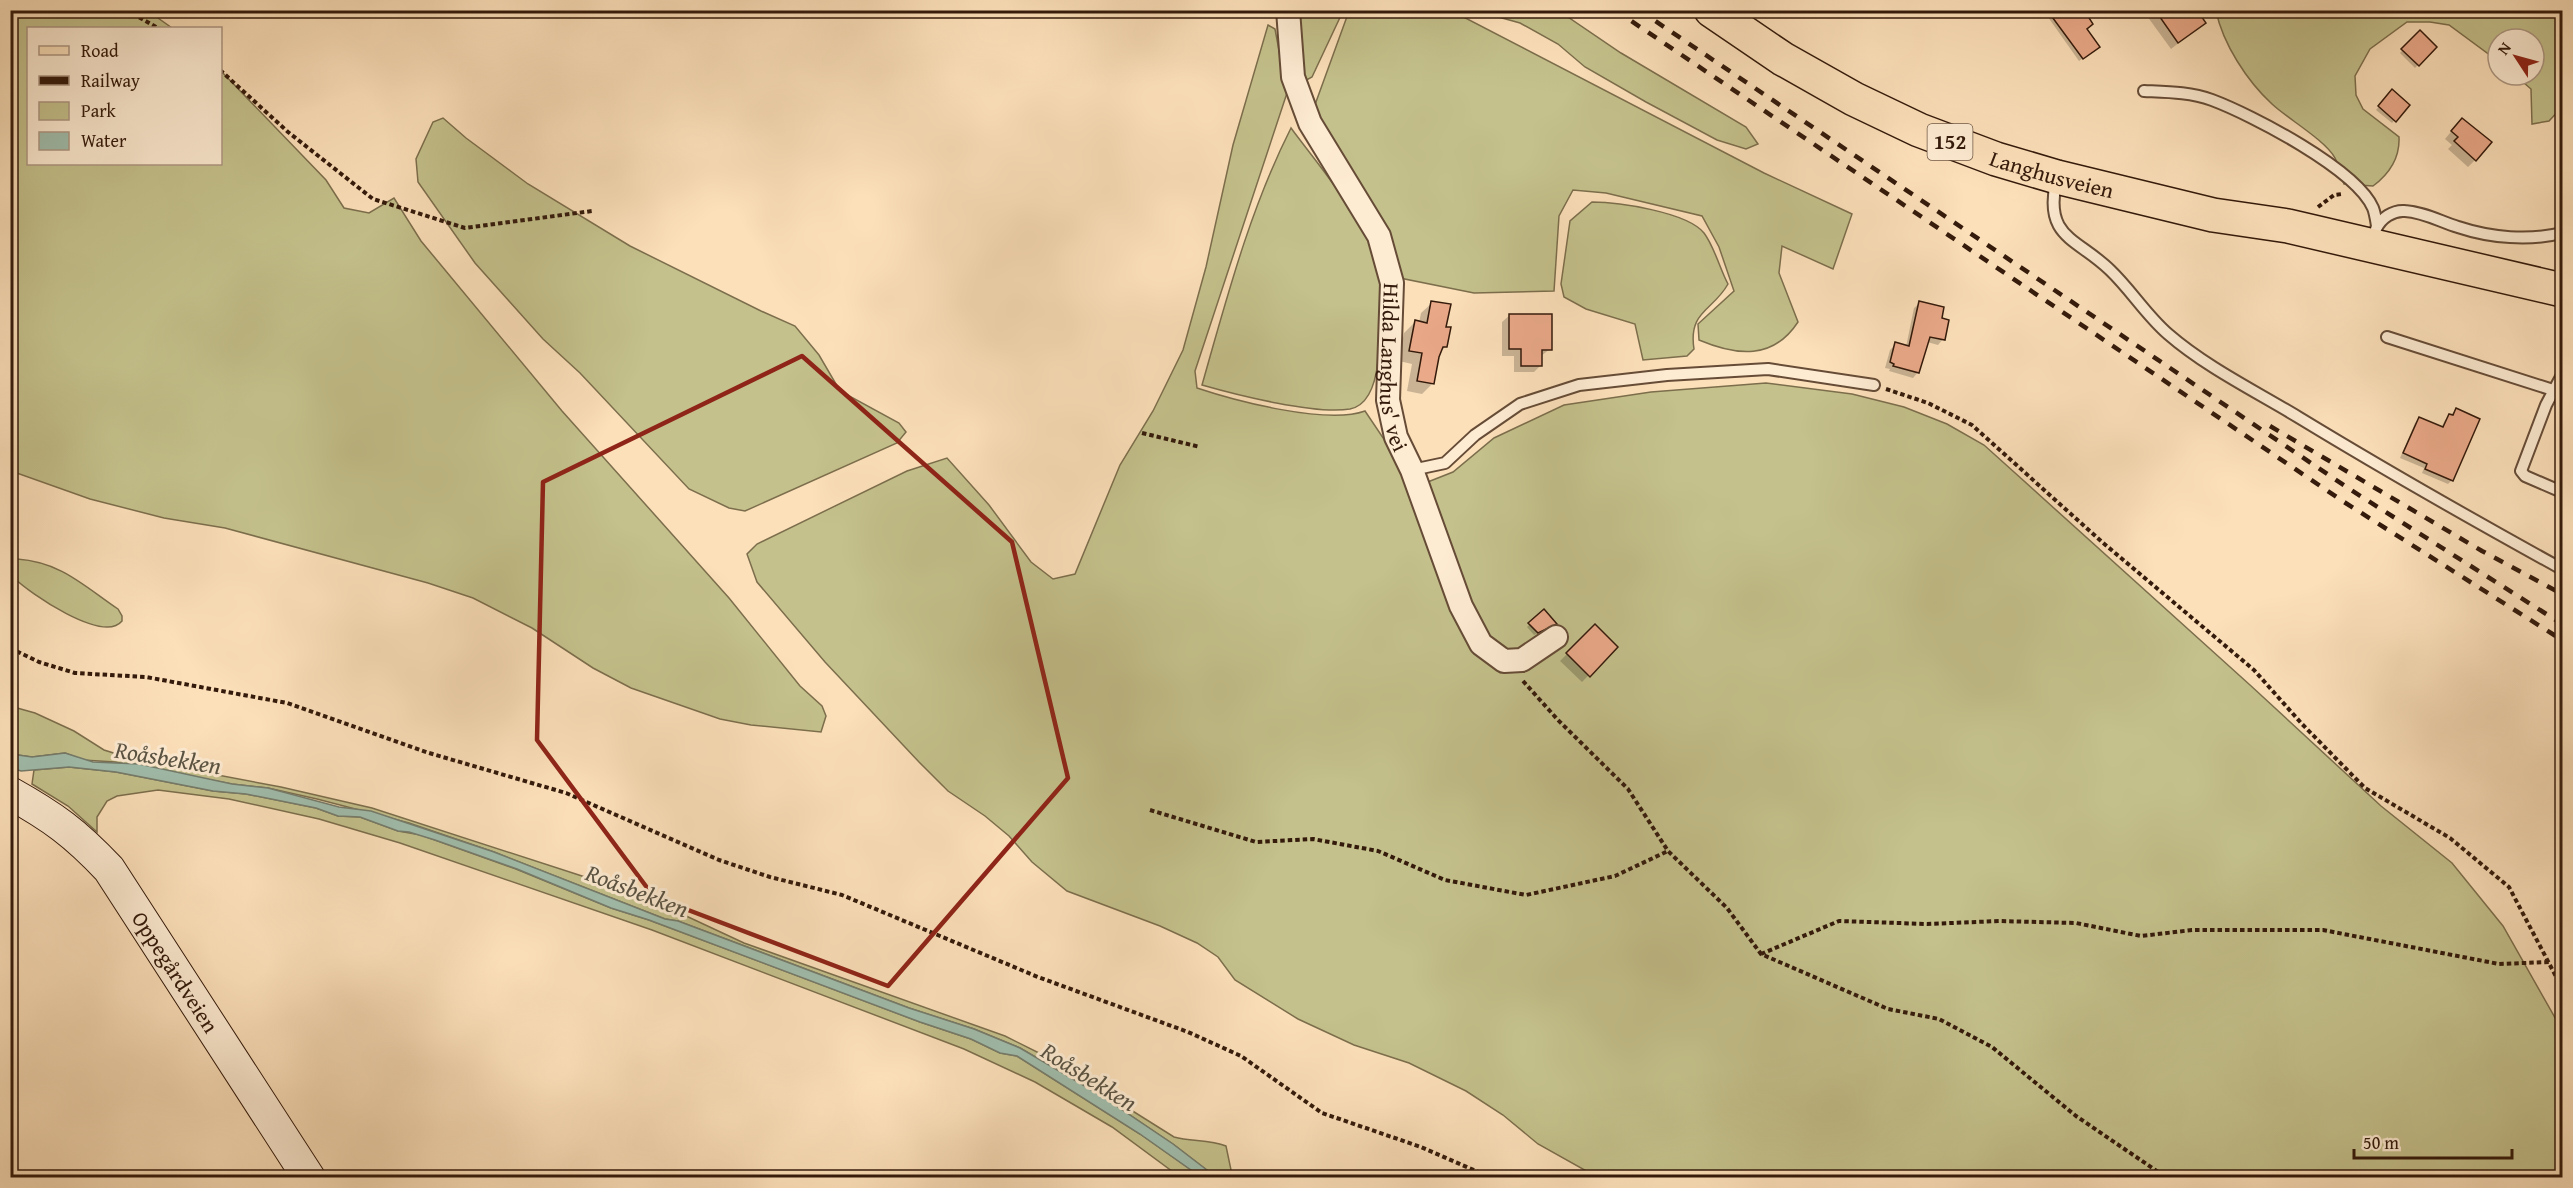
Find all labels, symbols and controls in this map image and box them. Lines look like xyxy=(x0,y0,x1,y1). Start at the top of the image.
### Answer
legend xyxy=(27,27,222,165)
north arrow xyxy=(2486,27,2546,87)
text: Road xyxy=(81,37,119,64)
text: N xyxy=(2491,37,2517,60)
text: Railway xyxy=(81,67,140,94)
text: Park xyxy=(81,97,117,124)
road number: 152 xyxy=(1928,124,1972,160)
text: Water xyxy=(81,127,127,154)
street label: Langhusveien xyxy=(1985,142,2118,206)
street label: Hilda Langhus' vei xyxy=(1372,283,1417,457)
water label: Roåsbekken xyxy=(111,732,224,783)
water label: Roåsbekken xyxy=(580,855,694,926)
street label: Oppegårdveien xyxy=(124,905,227,1039)
water label: Roåsbekken xyxy=(1034,1033,1144,1120)
scale bar xyxy=(2354,1122,2512,1160)
text: 50 m xyxy=(2363,1129,2399,1156)

